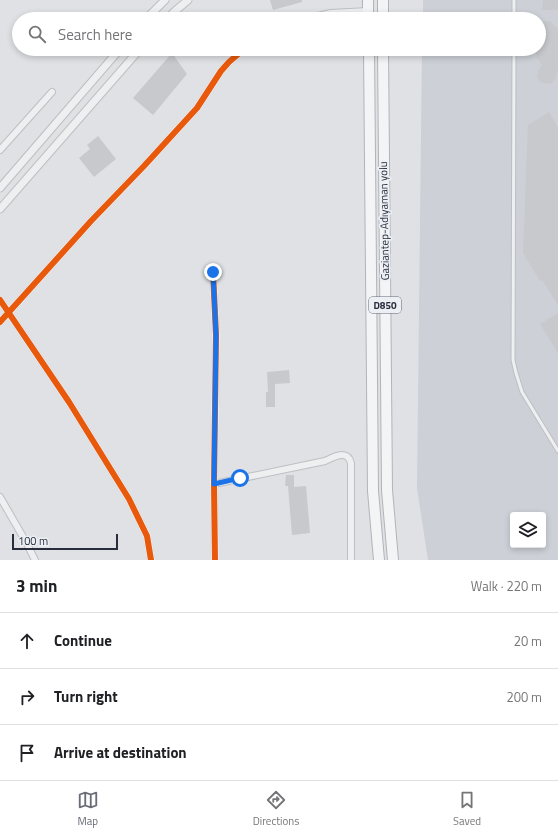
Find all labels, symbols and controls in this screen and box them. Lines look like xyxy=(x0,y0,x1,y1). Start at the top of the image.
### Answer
search box xyxy=(12,12,546,56)
icon: search xyxy=(26,23,48,45)
text: Search here xyxy=(58,23,132,46)
street label: Gaziantep-Adıyaman yolu xyxy=(375,161,393,281)
route end xyxy=(204,263,222,281)
road number: D850 xyxy=(369,297,401,313)
route start xyxy=(231,469,249,487)
map controls xyxy=(510,512,546,548)
button: layers xyxy=(510,512,546,548)
scale bar xyxy=(12,532,118,551)
text: 100 m xyxy=(18,533,48,549)
text: 3 min xyxy=(16,573,57,599)
text: Walk · 220 m xyxy=(471,576,542,596)
text: Continue xyxy=(54,629,112,652)
icon: ahead xyxy=(16,630,38,652)
text: 20 m xyxy=(514,631,542,651)
text: Turn right xyxy=(54,685,118,708)
icon: right xyxy=(16,686,38,708)
text: 200 m xyxy=(506,687,542,707)
text: Arrive at destination xyxy=(54,741,187,764)
icon: arrive xyxy=(16,742,38,764)
tab: Map xyxy=(77,789,99,829)
tab: Directions xyxy=(253,789,299,829)
tab: Saved xyxy=(453,789,481,829)

